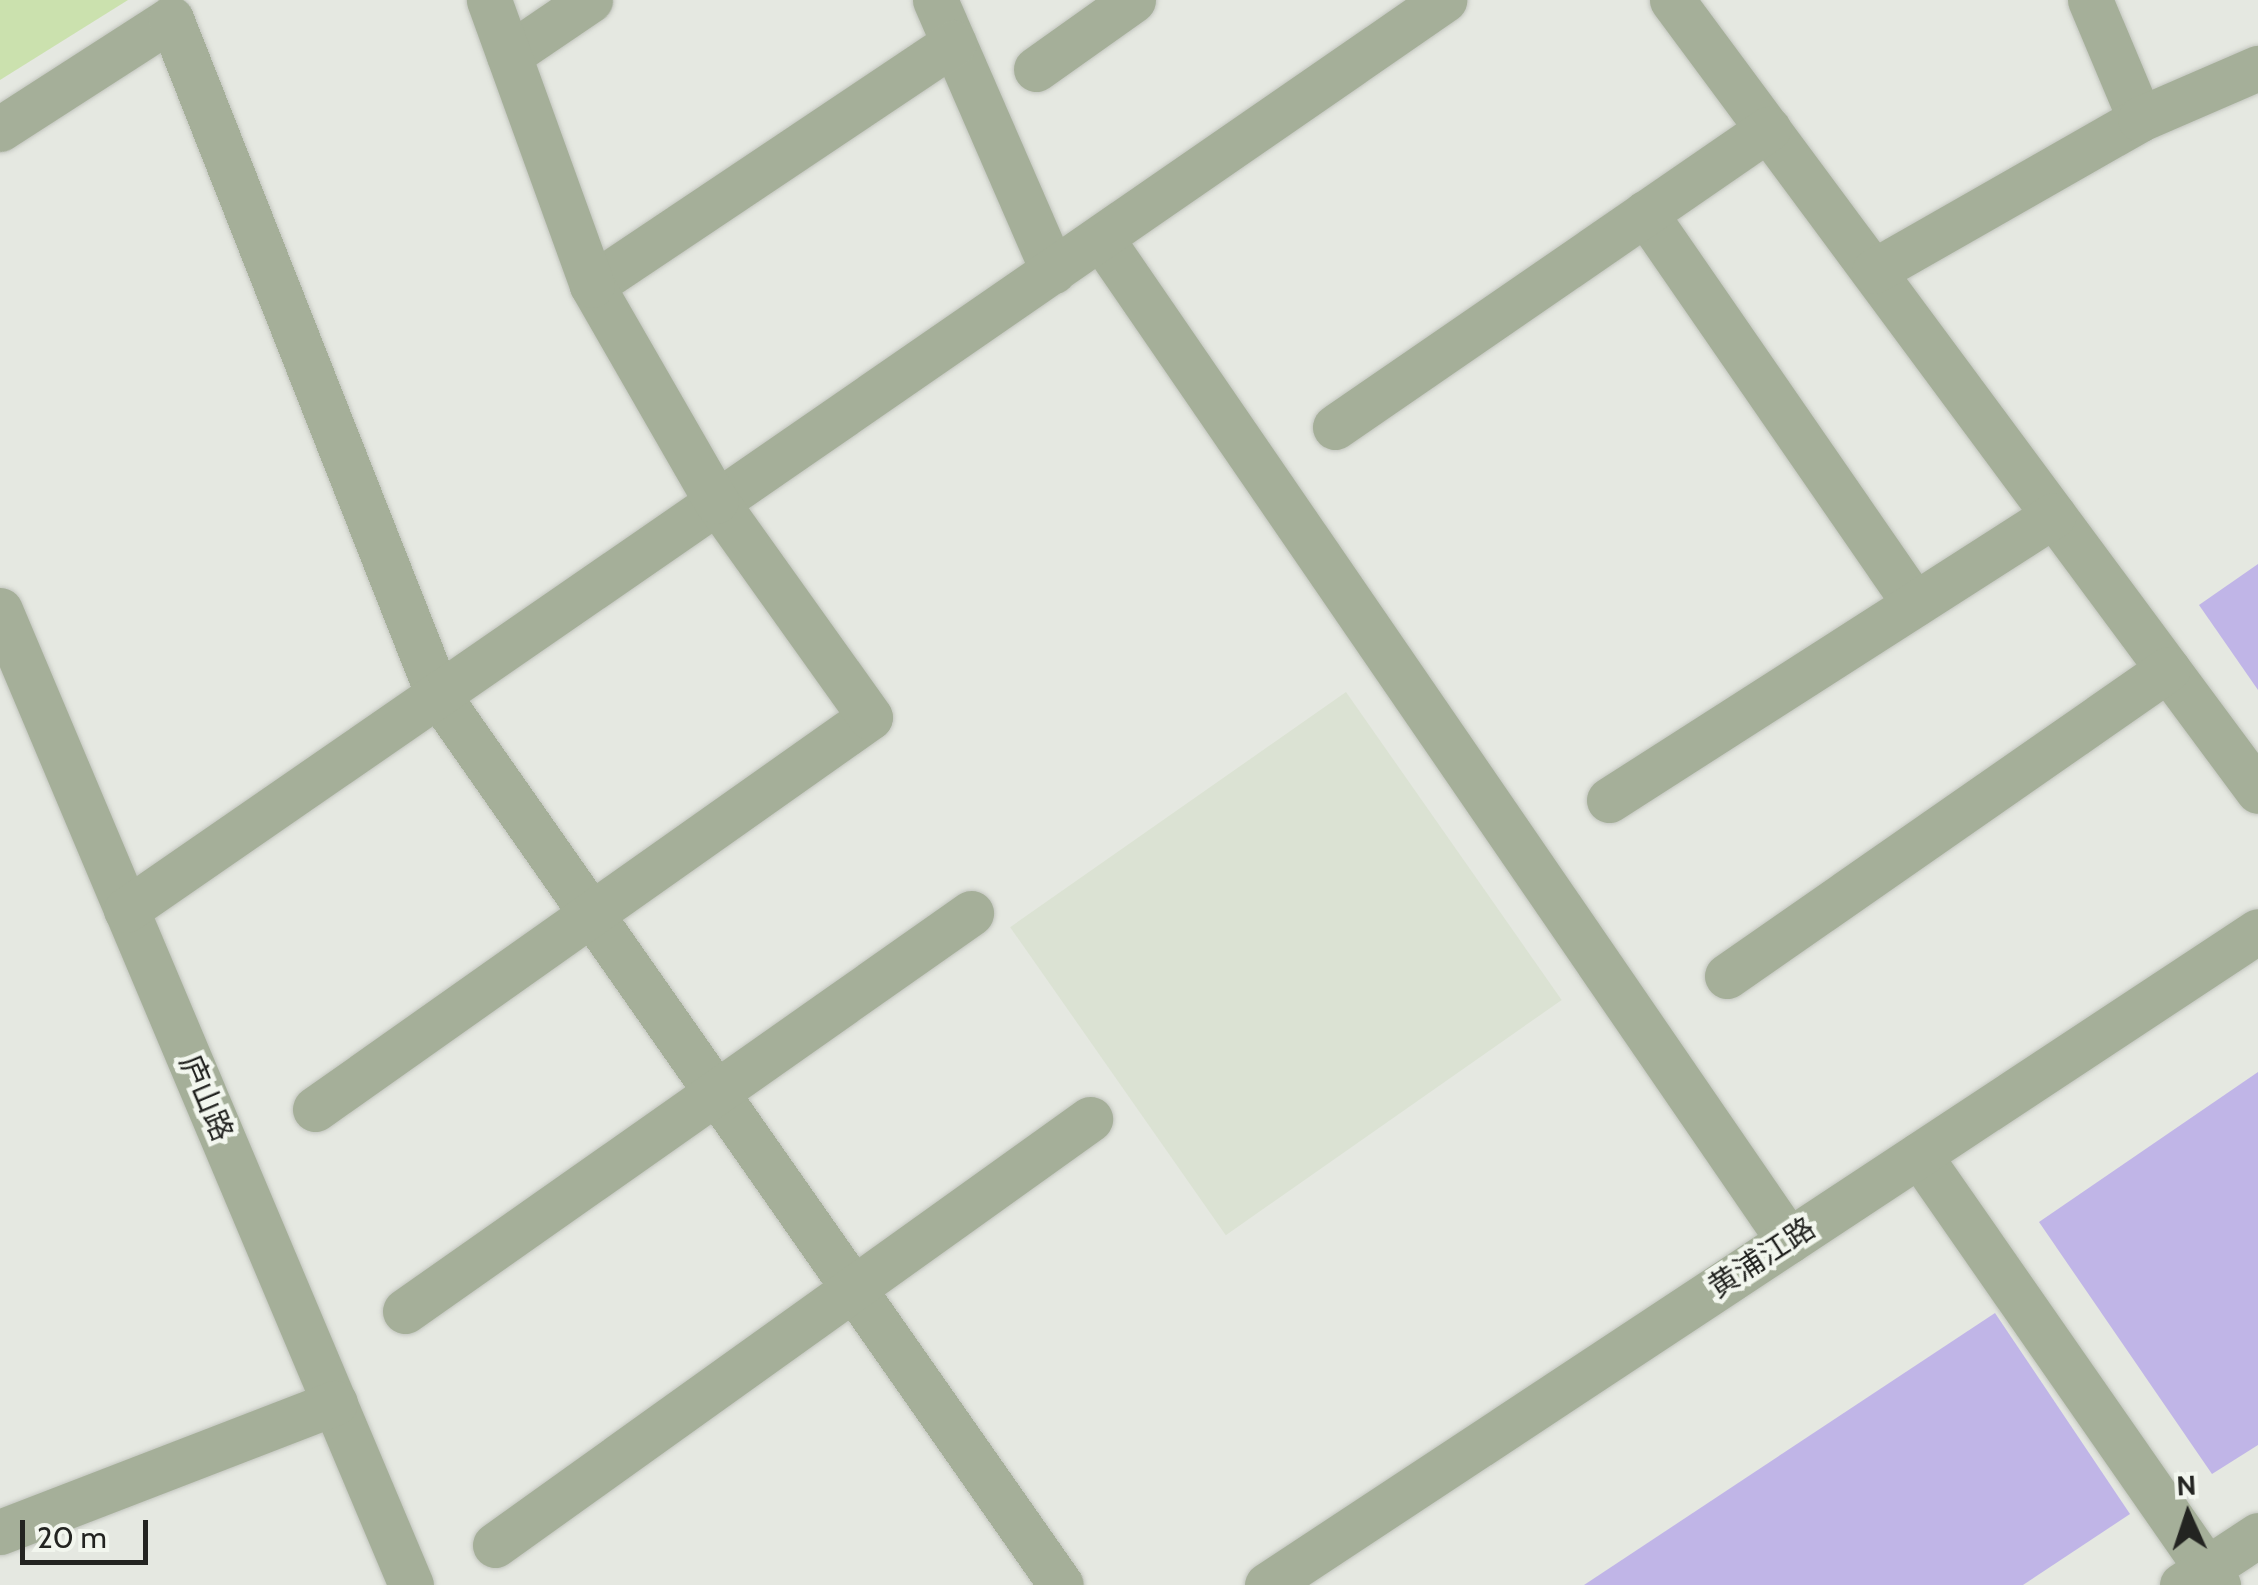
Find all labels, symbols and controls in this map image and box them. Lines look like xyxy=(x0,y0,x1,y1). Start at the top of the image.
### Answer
street label: 庐山路 xyxy=(172,1050,240,1146)
street label: 黄浦江路 xyxy=(1702,1210,1822,1306)
north arrow xyxy=(2138,1465,2238,1565)
text: N xyxy=(2176,1468,2197,1503)
scale bar xyxy=(25,1500,152,1562)
text: 20 m xyxy=(37,1519,107,1556)

